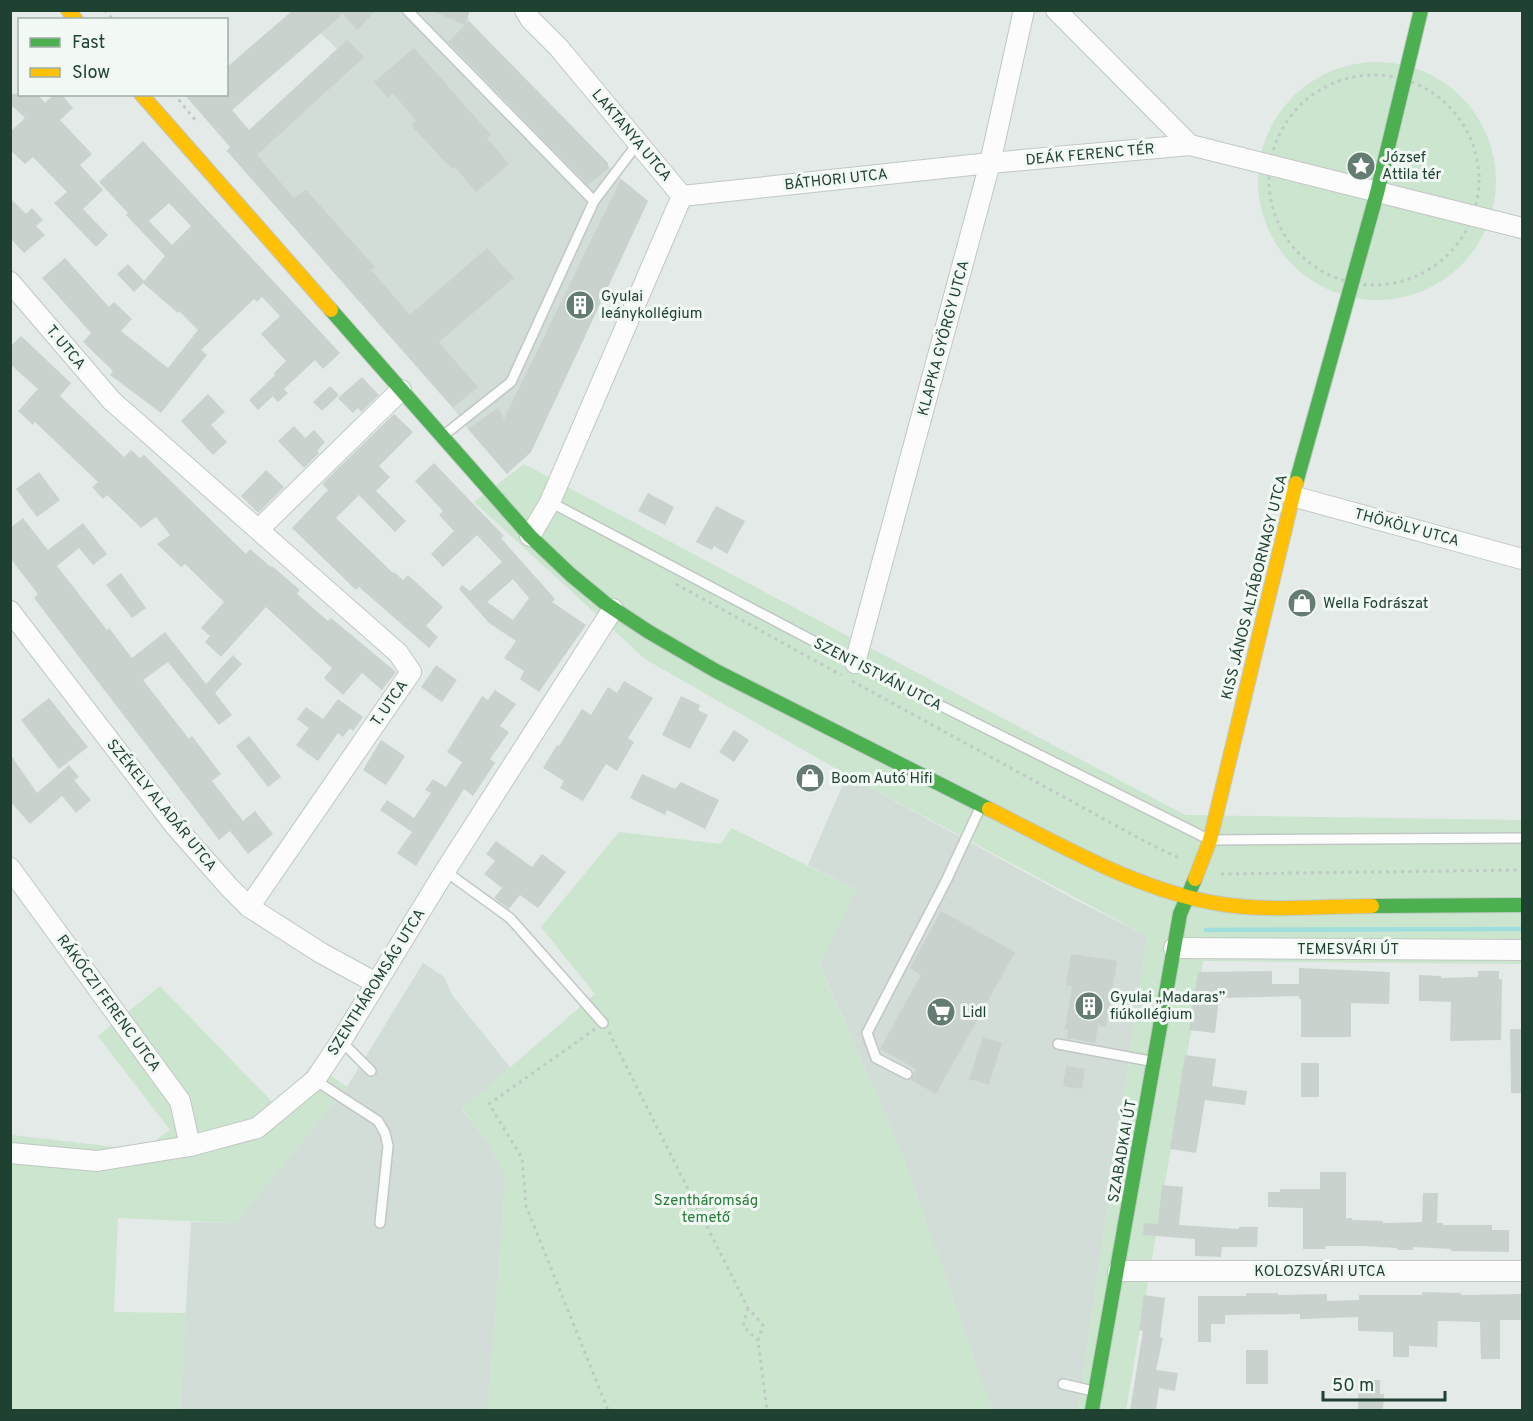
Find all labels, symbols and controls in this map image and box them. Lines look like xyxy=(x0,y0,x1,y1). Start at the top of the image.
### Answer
legend xyxy=(18,18,228,96)
text: Fast xyxy=(72,32,105,55)
text: Slow xyxy=(72,62,110,85)
street label: LAKTANYA UTCA xyxy=(587,86,675,186)
street label: DEÁK FERENC TÉR xyxy=(1025,139,1155,171)
place label: József Attila tér xyxy=(1382,149,1442,185)
place icon: József Attila tér xyxy=(1345,150,1377,182)
street label: BÁTHORI UTCA xyxy=(783,165,889,195)
street label: KLAPKA GYÖRGY UTCA xyxy=(914,258,974,418)
place label: Gyulai leánykollégium xyxy=(601,288,703,324)
building icon: Gyulai leánykollégium xyxy=(564,289,596,321)
street label: T. UTCA xyxy=(41,322,89,374)
street label: KISS JÁNOS ALTÁBORNAGY UTCA xyxy=(1217,473,1293,702)
street label: THÖKÖLY UTCA xyxy=(1352,504,1461,552)
shop icon: Wella Fodrászat xyxy=(1286,587,1318,619)
place label: Wella Fodrászat xyxy=(1323,595,1428,614)
street label: SZENT ISTVÁN UTCA xyxy=(810,634,945,716)
street label: T. UTCA xyxy=(367,677,413,731)
street label: SZÉKELY ALADÁR UTCA xyxy=(102,735,221,876)
shop icon: Boom Autó Hifi xyxy=(794,762,826,794)
place label: Boom Autó Hifi xyxy=(831,770,933,789)
street label: SZENTHÁROMSÁG UTCA xyxy=(323,905,430,1060)
street label: RÁKÓCZI FERENC UTCA xyxy=(52,930,166,1076)
street label: TEMESVÁRI ÚT xyxy=(1297,939,1399,960)
place label: Gyulai „Madaras” fiúkollégium xyxy=(1110,989,1225,1025)
building icon: Gyulai „Madaras” fiúkollégium xyxy=(1073,990,1105,1022)
supermarket icon: Lidl xyxy=(925,996,957,1028)
place label: Lidl xyxy=(962,1004,987,1023)
street label: SZABADKAI ÚT xyxy=(1103,1098,1142,1204)
park label: Szentháromság temető xyxy=(654,1192,758,1228)
street label: KOLOZSVÁRI UTCA xyxy=(1254,1262,1386,1282)
scale bar xyxy=(1323,1364,1444,1402)
text: 50 m xyxy=(1332,1375,1374,1398)

